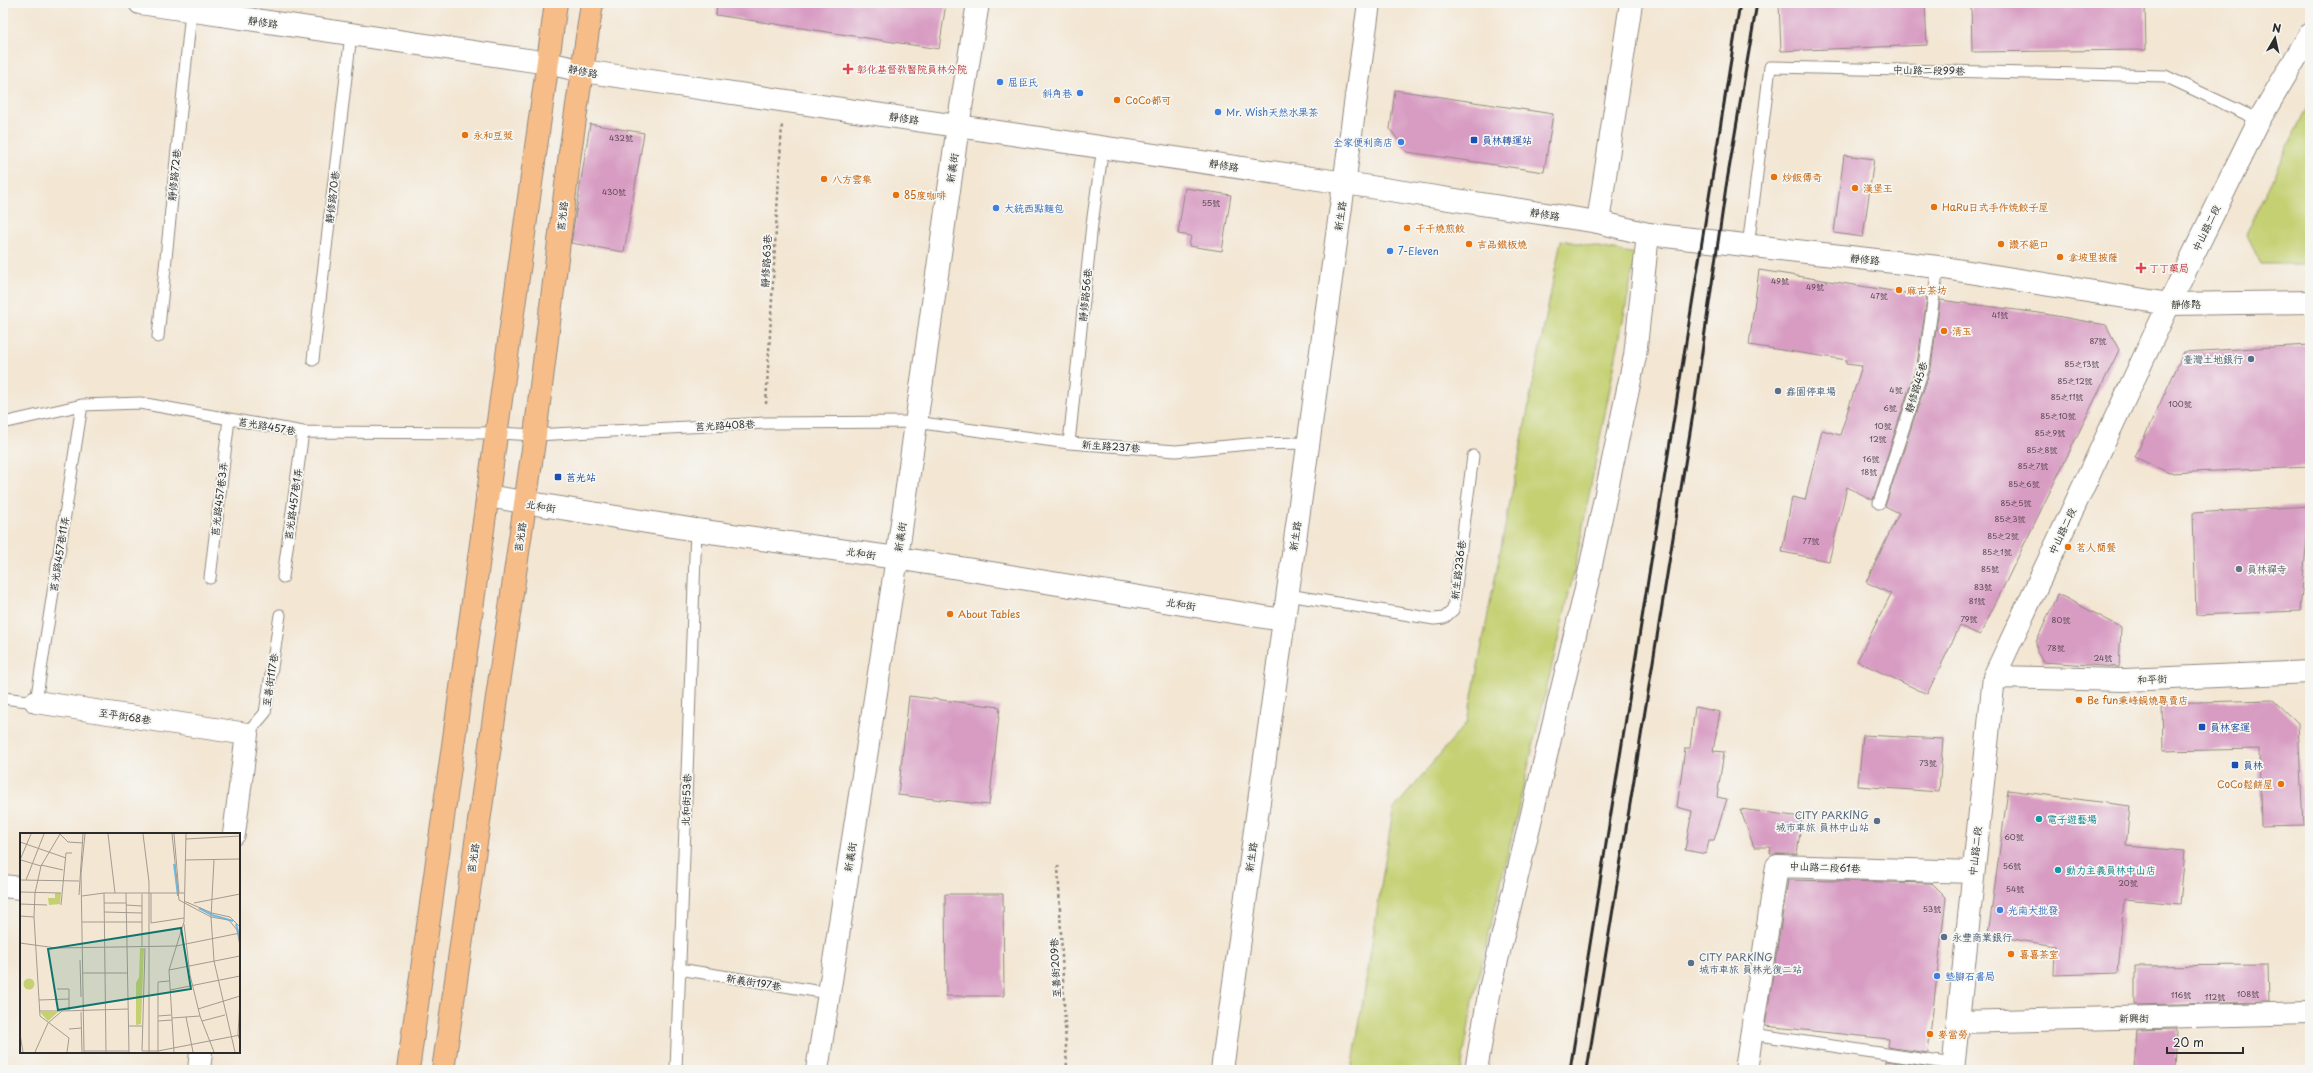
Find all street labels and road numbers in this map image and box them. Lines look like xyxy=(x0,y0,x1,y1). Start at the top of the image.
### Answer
street label: 靜修路 xyxy=(247,12,279,31)
street label: 靜修路 xyxy=(567,60,599,81)
street label: 中山路二段99巷 xyxy=(1893,61,1966,78)
street label: 靜修路 xyxy=(888,108,920,127)
street label: 靜修路72巷 xyxy=(163,147,184,202)
street label: 新義街 xyxy=(942,152,961,184)
street label: 靜修路 xyxy=(1208,155,1240,174)
street label: 靜修路70巷 xyxy=(321,169,342,224)
street label: 莒光路 xyxy=(552,200,571,232)
street label: 新生路 xyxy=(1330,200,1349,232)
street label: 中山路二段 xyxy=(2188,202,2223,254)
street label: 靜修路 xyxy=(1529,204,1561,223)
street label: 靜修路63巷 xyxy=(757,233,774,288)
street label: 靜修路 xyxy=(1849,249,1881,268)
street label: 靜修路56巷 xyxy=(1074,267,1095,322)
street label: 靜修路 xyxy=(2171,296,2201,311)
street label: 靜修路45巷 xyxy=(1901,358,1931,414)
street label: 莒光路457巷 xyxy=(237,413,298,438)
street label: 莒光路408巷 xyxy=(695,415,756,434)
street label: 新生路237巷 xyxy=(1081,436,1142,455)
street label: 莒光路457巷3弄 xyxy=(206,461,231,537)
street label: 莒光路457巷1弄 xyxy=(280,467,305,541)
street label: 北和街 xyxy=(525,496,557,515)
street label: 中山路二段 xyxy=(2044,505,2079,557)
street label: 莒光路457巷11弄 xyxy=(45,515,72,593)
street label: 新生路 xyxy=(1285,520,1304,552)
street label: 莒光路 xyxy=(510,521,529,553)
street label: 新義街 xyxy=(890,521,909,553)
street label: 新生路236巷 xyxy=(1446,538,1469,601)
street label: 北和街 xyxy=(845,543,877,562)
street label: 北和街 xyxy=(1165,594,1197,613)
street label: 至善街117巷 xyxy=(258,651,281,708)
street label: 和平街 xyxy=(2137,670,2167,687)
street label: 至平街68巷 xyxy=(98,704,153,727)
street label: 北和街53巷 xyxy=(677,772,694,827)
street label: 中山路二段 xyxy=(1964,825,1985,877)
street label: 新義街 xyxy=(840,841,859,873)
street label: 新生路 xyxy=(1241,841,1260,873)
street label: 莒光路 xyxy=(463,842,482,874)
street label: 中山路二段61巷 xyxy=(1789,858,1862,875)
street label: 至善街209巷 xyxy=(1045,937,1064,998)
street label: 新義街197巷 xyxy=(725,970,784,993)
street label: 新興街 xyxy=(2119,1010,2149,1025)

